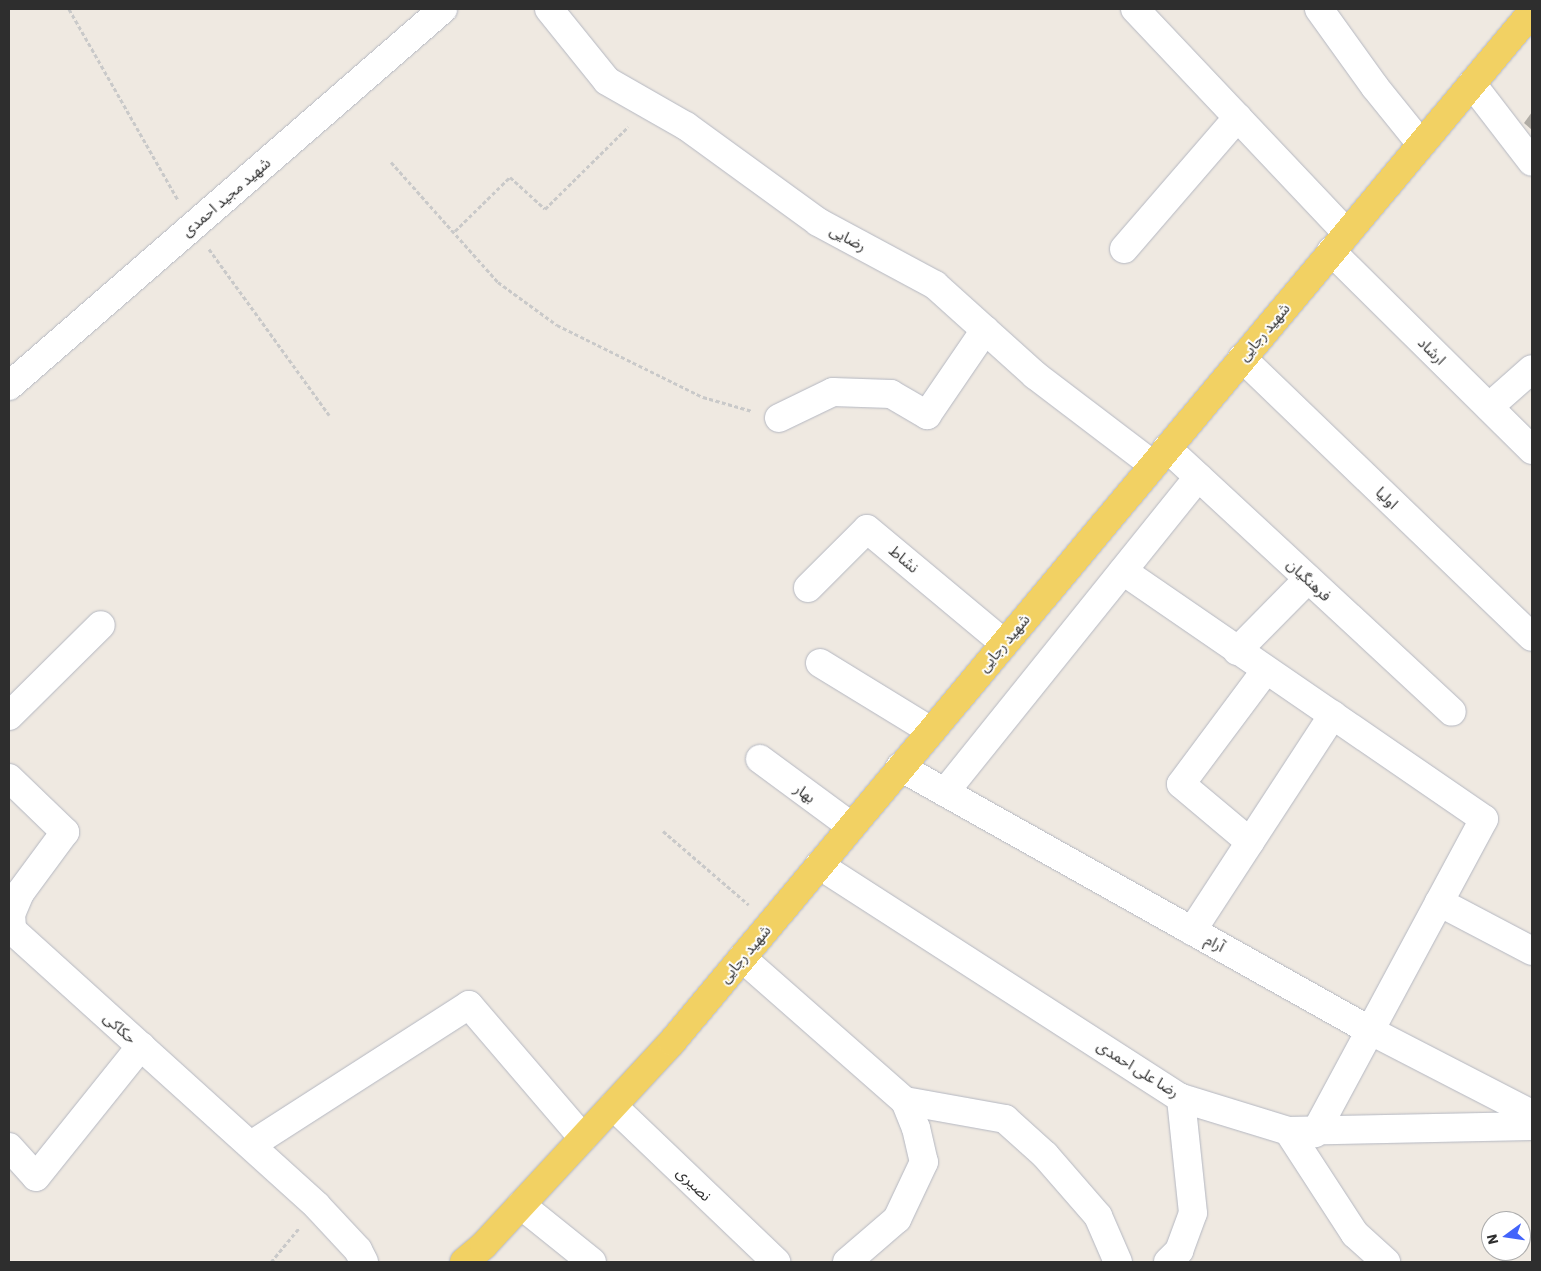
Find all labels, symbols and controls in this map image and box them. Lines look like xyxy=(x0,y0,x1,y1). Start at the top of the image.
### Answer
street label: شهید مجید احمدی xyxy=(178,154,274,240)
street label: رضایی xyxy=(827,221,869,255)
street label: شهید رجایی xyxy=(1235,299,1293,365)
street label: ارشاد xyxy=(1414,333,1450,369)
street label: اولیا xyxy=(1372,483,1402,513)
street label: نشاط xyxy=(886,542,922,576)
street label: فرهنگیان xyxy=(1283,555,1335,605)
street label: شهید رجایی xyxy=(975,610,1033,676)
street label: بهار xyxy=(791,779,819,807)
street label: شهید رجایی xyxy=(716,921,774,987)
street label: آرام xyxy=(1202,930,1228,956)
street label: حکاکی xyxy=(100,1009,140,1047)
street label: رضا علی احمدی xyxy=(1094,1037,1182,1101)
street label: نصیری xyxy=(673,1163,715,1205)
north arrow xyxy=(1481,1211,1531,1261)
text: N xyxy=(1482,1232,1502,1246)

